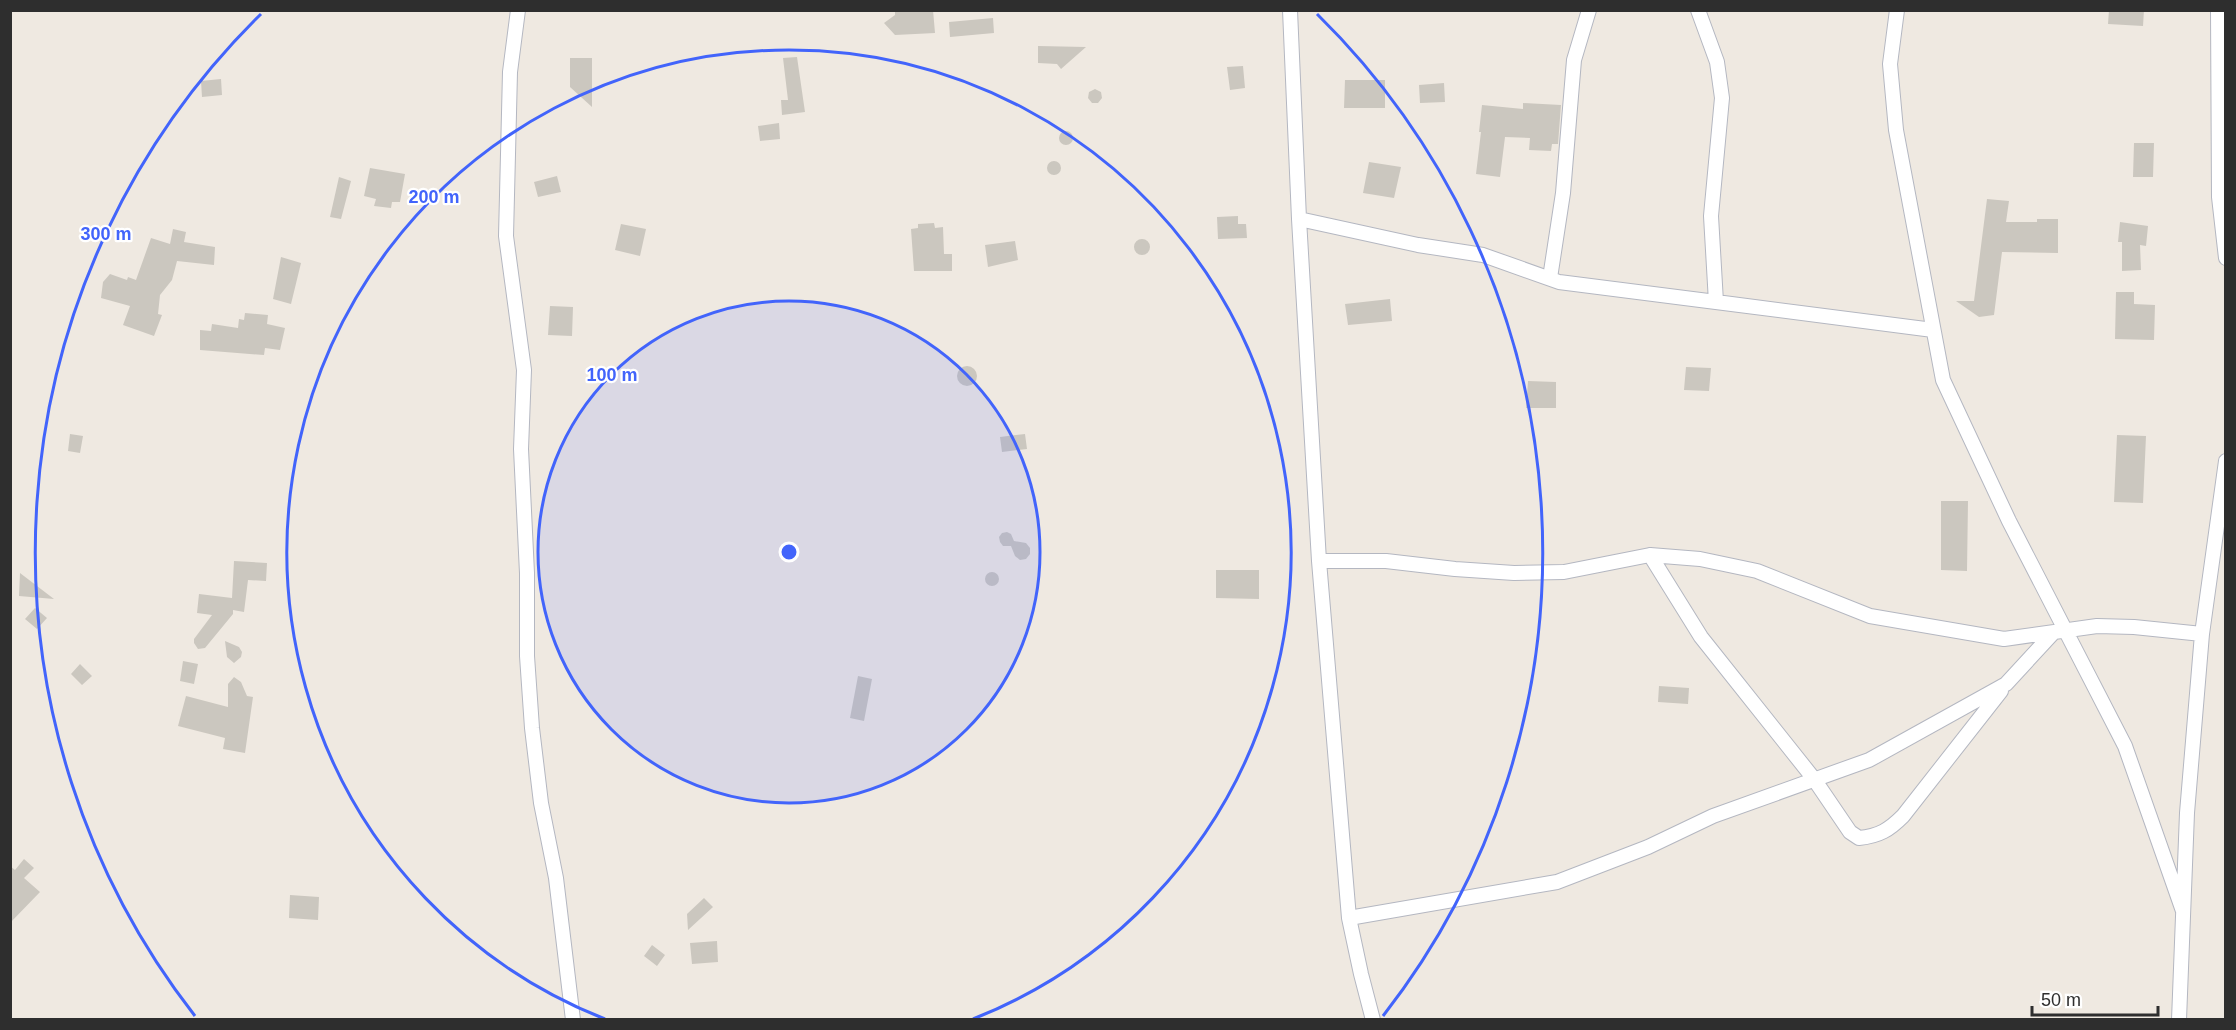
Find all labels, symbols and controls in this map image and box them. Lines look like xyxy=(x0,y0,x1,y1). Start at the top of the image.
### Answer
text: 200 m xyxy=(408,187,460,207)
text: 300 m xyxy=(80,224,132,244)
text: 100 m xyxy=(586,365,638,385)
centre of rings xyxy=(779,542,799,562)
scale bar xyxy=(2032,979,2158,1017)
text: 50 m xyxy=(2041,990,2081,1010)

